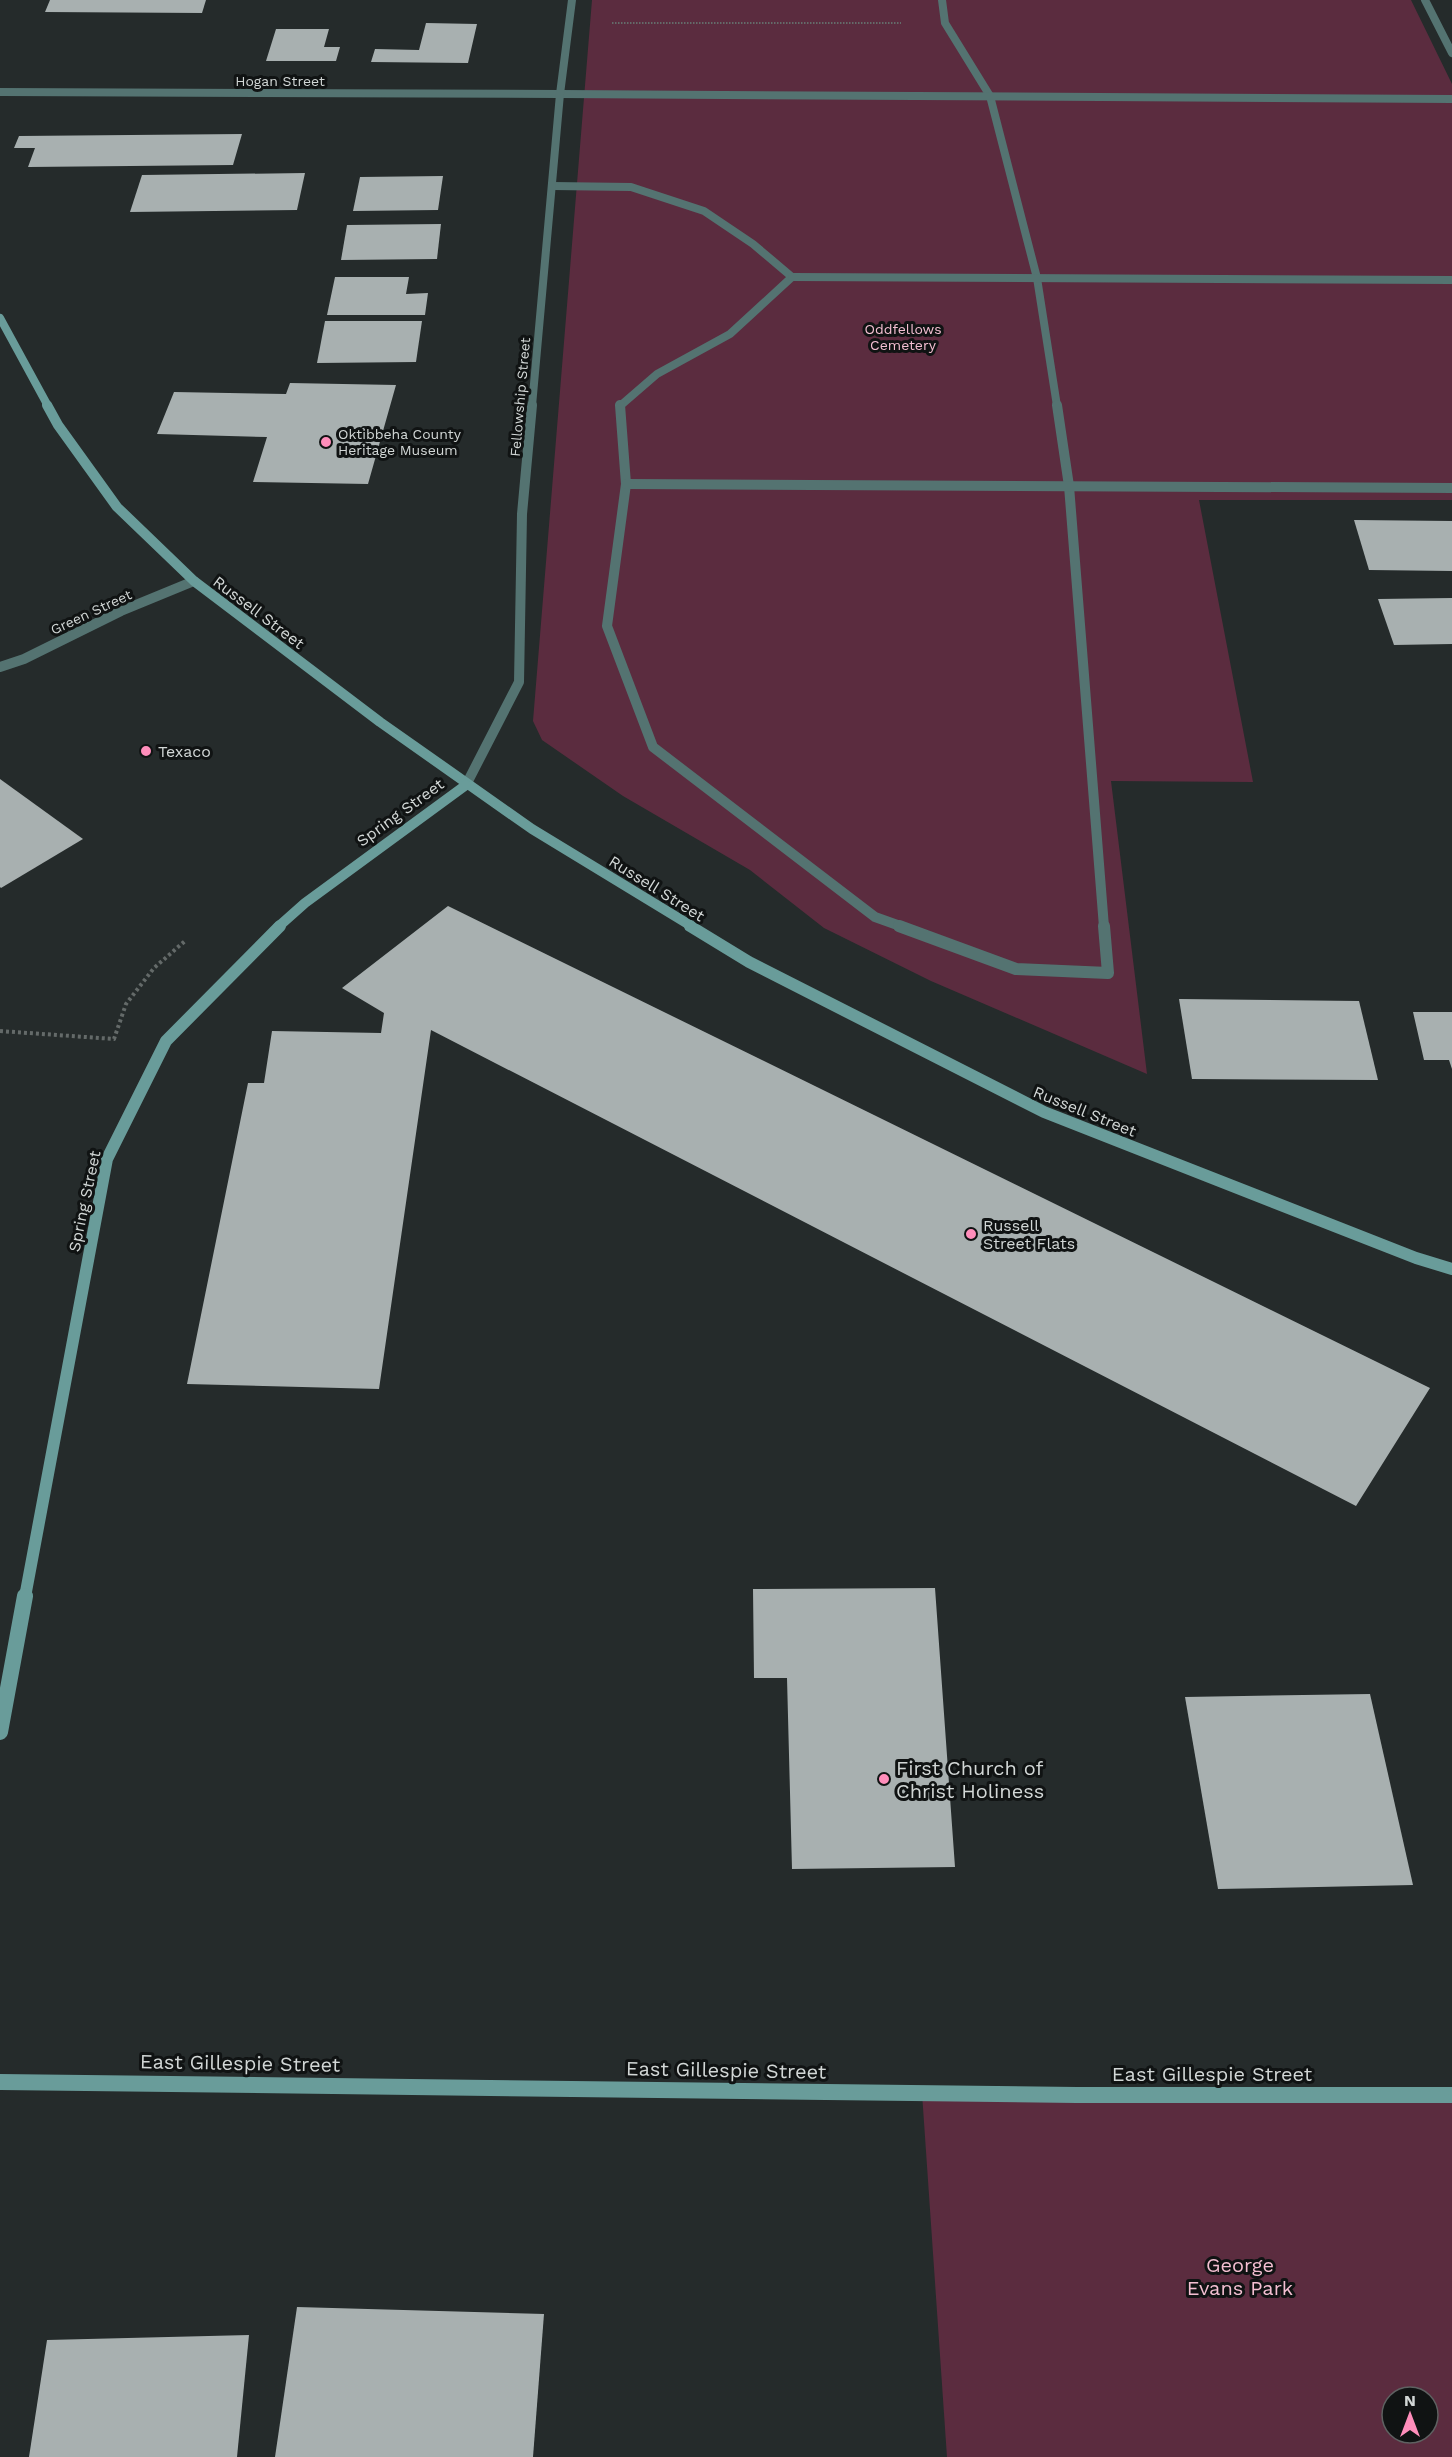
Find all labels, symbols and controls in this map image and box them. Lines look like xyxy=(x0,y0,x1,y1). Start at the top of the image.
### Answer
street label: Hogan Street xyxy=(235,73,325,89)
park label: Oddfellows Cemetery xyxy=(864,321,942,353)
street label: Fellowship Street xyxy=(507,337,533,457)
place label: Oktibbeha County Heritage Museum xyxy=(338,426,462,458)
marker: Oktibbeha County Heritage Museum xyxy=(319,435,333,449)
street label: Russell Street xyxy=(209,572,308,653)
street label: Green Street xyxy=(48,586,134,638)
place label: Texaco xyxy=(158,742,211,761)
marker: Texaco xyxy=(139,744,153,758)
street label: Spring Street xyxy=(353,774,448,850)
street label: Russell Street xyxy=(605,851,708,926)
street label: Russell Street xyxy=(1031,1082,1139,1141)
street label: Spring Street xyxy=(64,1148,105,1253)
place label: Russell Street Flats xyxy=(983,1216,1075,1253)
marker: Russell Street Flats xyxy=(964,1227,978,1241)
place label: First Church of Christ Holiness xyxy=(896,1756,1044,1803)
marker: First Church of Christ Holiness xyxy=(877,1772,891,1786)
street label: East Gillespie Street xyxy=(140,2049,341,2077)
street label: East Gillespie Street xyxy=(626,2056,827,2084)
street label: East Gillespie Street xyxy=(1112,2062,1313,2086)
park label: George Evans Park xyxy=(1187,2253,1293,2300)
north arrow xyxy=(1380,2385,1440,2445)
text: N xyxy=(1404,2391,1416,2410)

